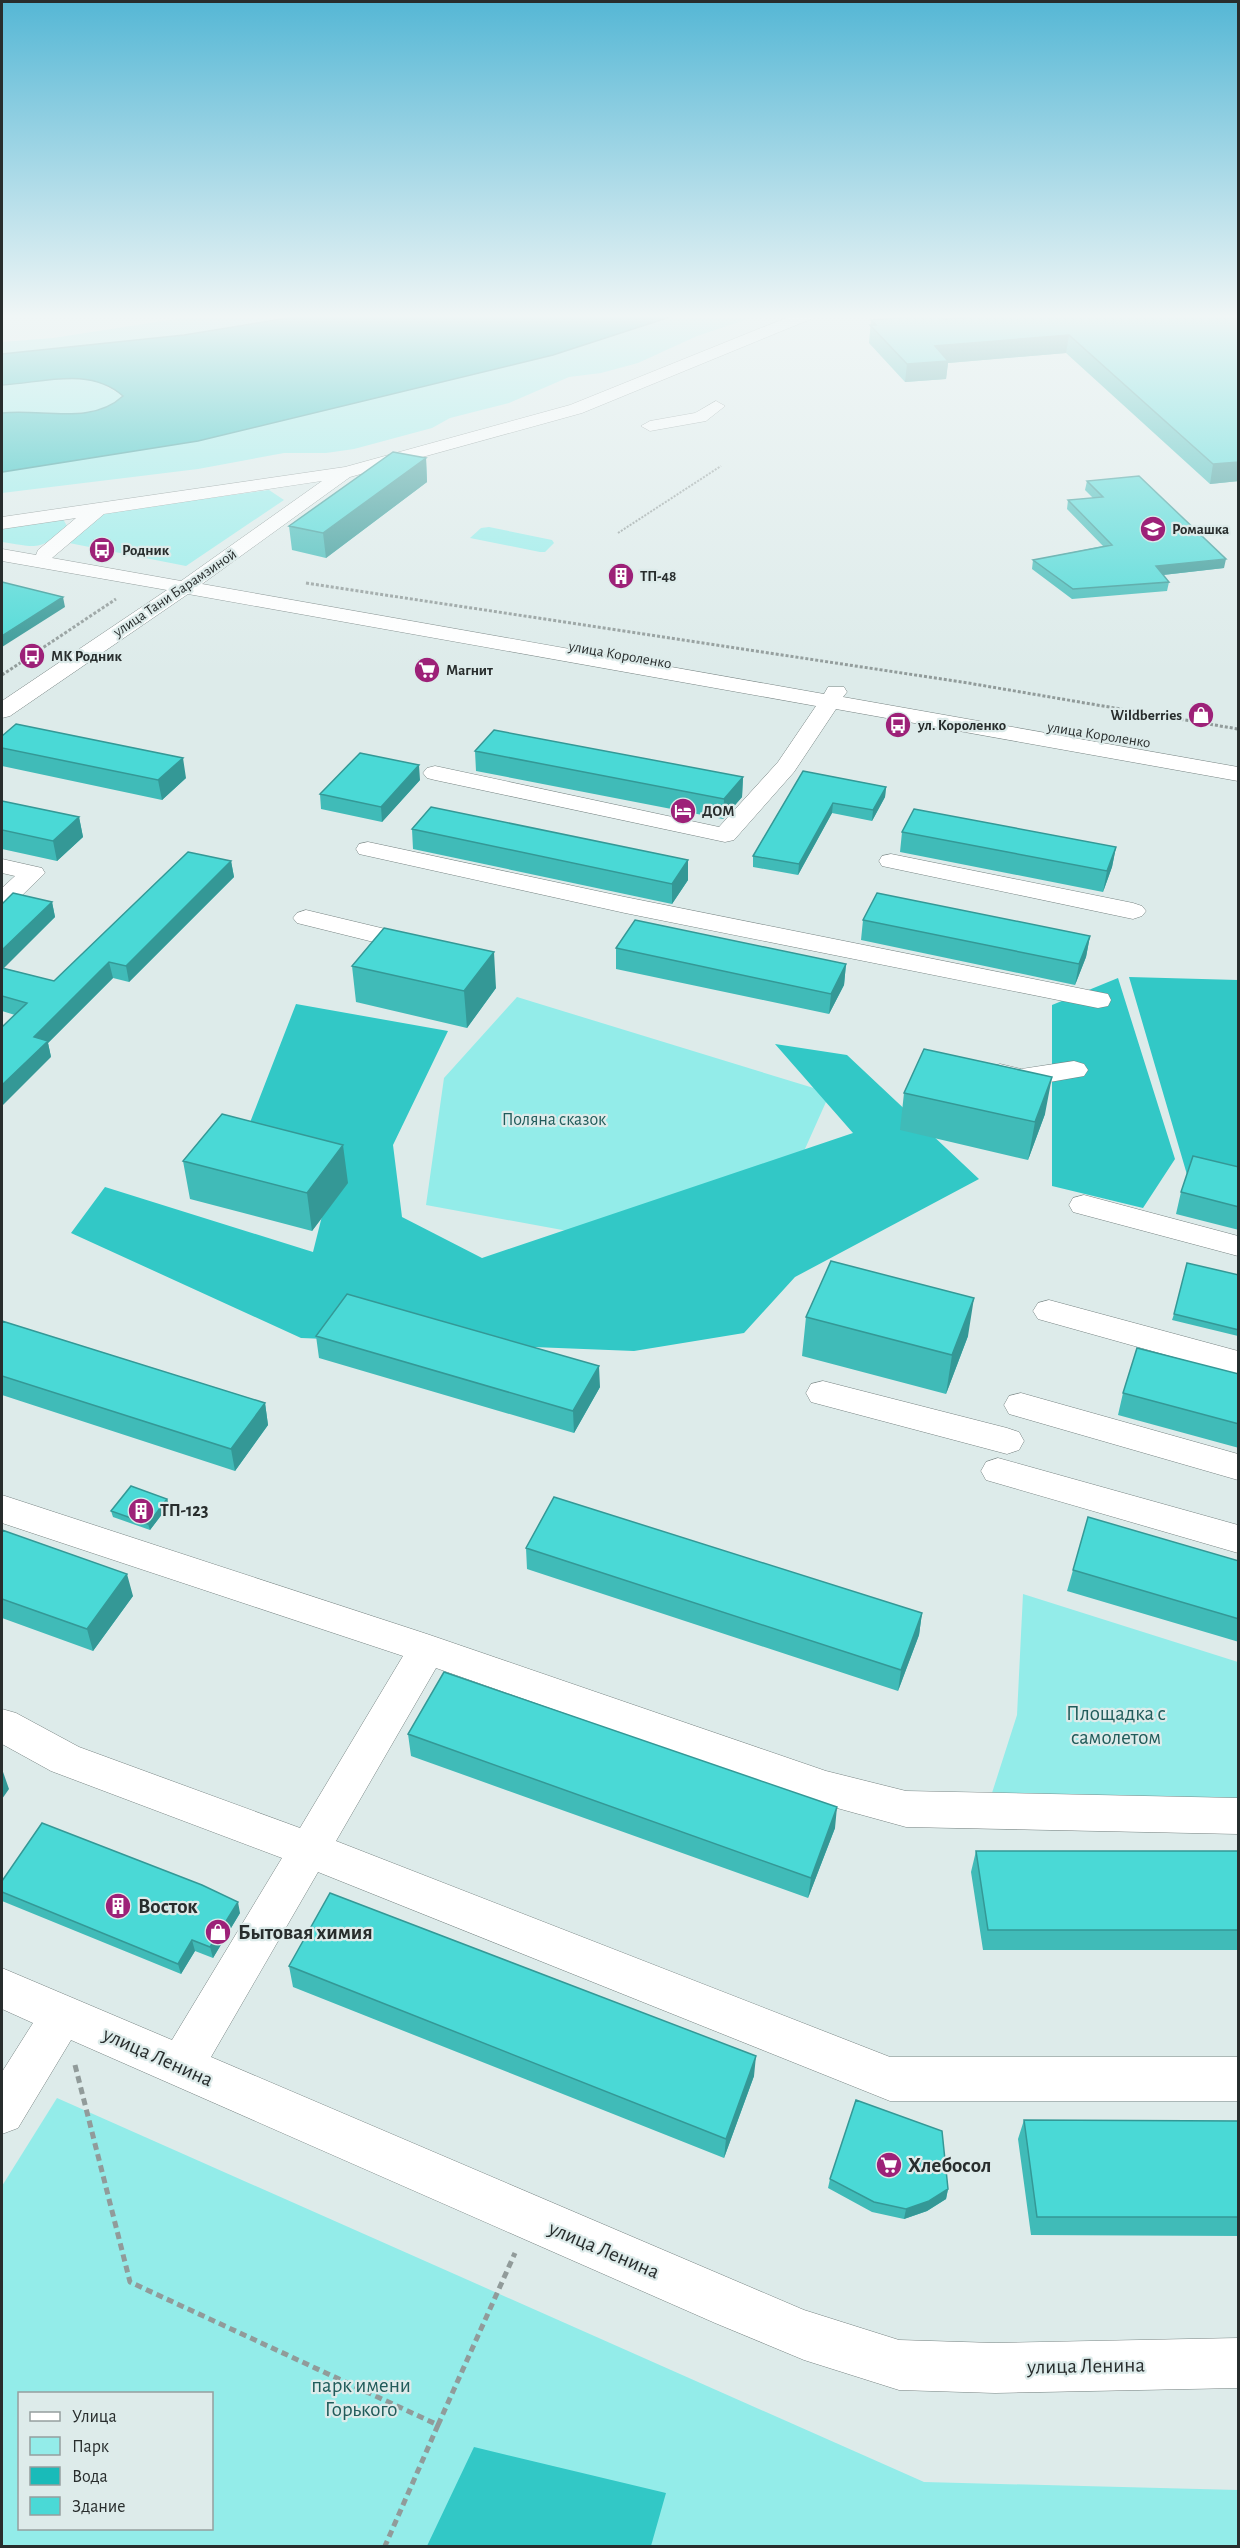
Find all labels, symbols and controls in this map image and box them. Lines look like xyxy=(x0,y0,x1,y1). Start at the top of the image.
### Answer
school or university icon: Ромашка xyxy=(1138,514,1168,544)
place label: Ромашка xyxy=(1172,522,1229,537)
bus stop icon: Родник xyxy=(87,535,117,565)
place label: Родник xyxy=(122,543,170,558)
street label: улица Тани Барамзиной xyxy=(110,546,239,640)
building icon: ТП-48 xyxy=(606,561,636,591)
place label: ТП-48 xyxy=(640,569,677,584)
street label: улица Короленко xyxy=(566,638,673,671)
bus stop icon: МК Родник xyxy=(17,641,47,671)
place label: МК Родник xyxy=(51,649,122,664)
supermarket icon: Магнит xyxy=(412,655,442,685)
place label: Магнит xyxy=(446,663,493,678)
shop icon: Wildberries xyxy=(1186,700,1216,730)
place label: Wildberries xyxy=(1111,708,1182,723)
bus stop icon: ул. Короленко xyxy=(883,710,913,740)
place label: ул. Короленко xyxy=(917,718,1006,733)
street label: улица Короленко xyxy=(1045,719,1152,751)
hotel icon: ДОМ xyxy=(668,796,698,826)
place label: ДОМ xyxy=(702,804,735,819)
park label: Поляна сказок xyxy=(502,1111,607,1129)
building icon: ТП-123 xyxy=(126,1496,156,1526)
place label: ТП-123 xyxy=(160,1502,209,1520)
park label: Площадка с самолетом xyxy=(1066,1703,1166,1748)
building icon: Восток xyxy=(103,1891,133,1921)
place label: Восток xyxy=(138,1896,198,1917)
shop icon: Бытовая химия xyxy=(203,1917,233,1947)
place label: Бытовая химия xyxy=(238,1922,373,1943)
street label: улица Ленина xyxy=(99,2023,217,2091)
supermarket icon: Хлебосол xyxy=(874,2150,904,2180)
place label: Хлебосол xyxy=(908,2155,991,2176)
street label: улица Ленина xyxy=(545,2217,663,2283)
street label: улица Ленина xyxy=(1026,2354,1146,2378)
park label: парк имени Горького xyxy=(311,2375,411,2420)
legend xyxy=(18,2392,213,2530)
text: Улица xyxy=(72,2408,117,2426)
text: Парк xyxy=(72,2438,110,2456)
text: Вода xyxy=(72,2468,108,2486)
text: Здание xyxy=(72,2498,126,2516)

